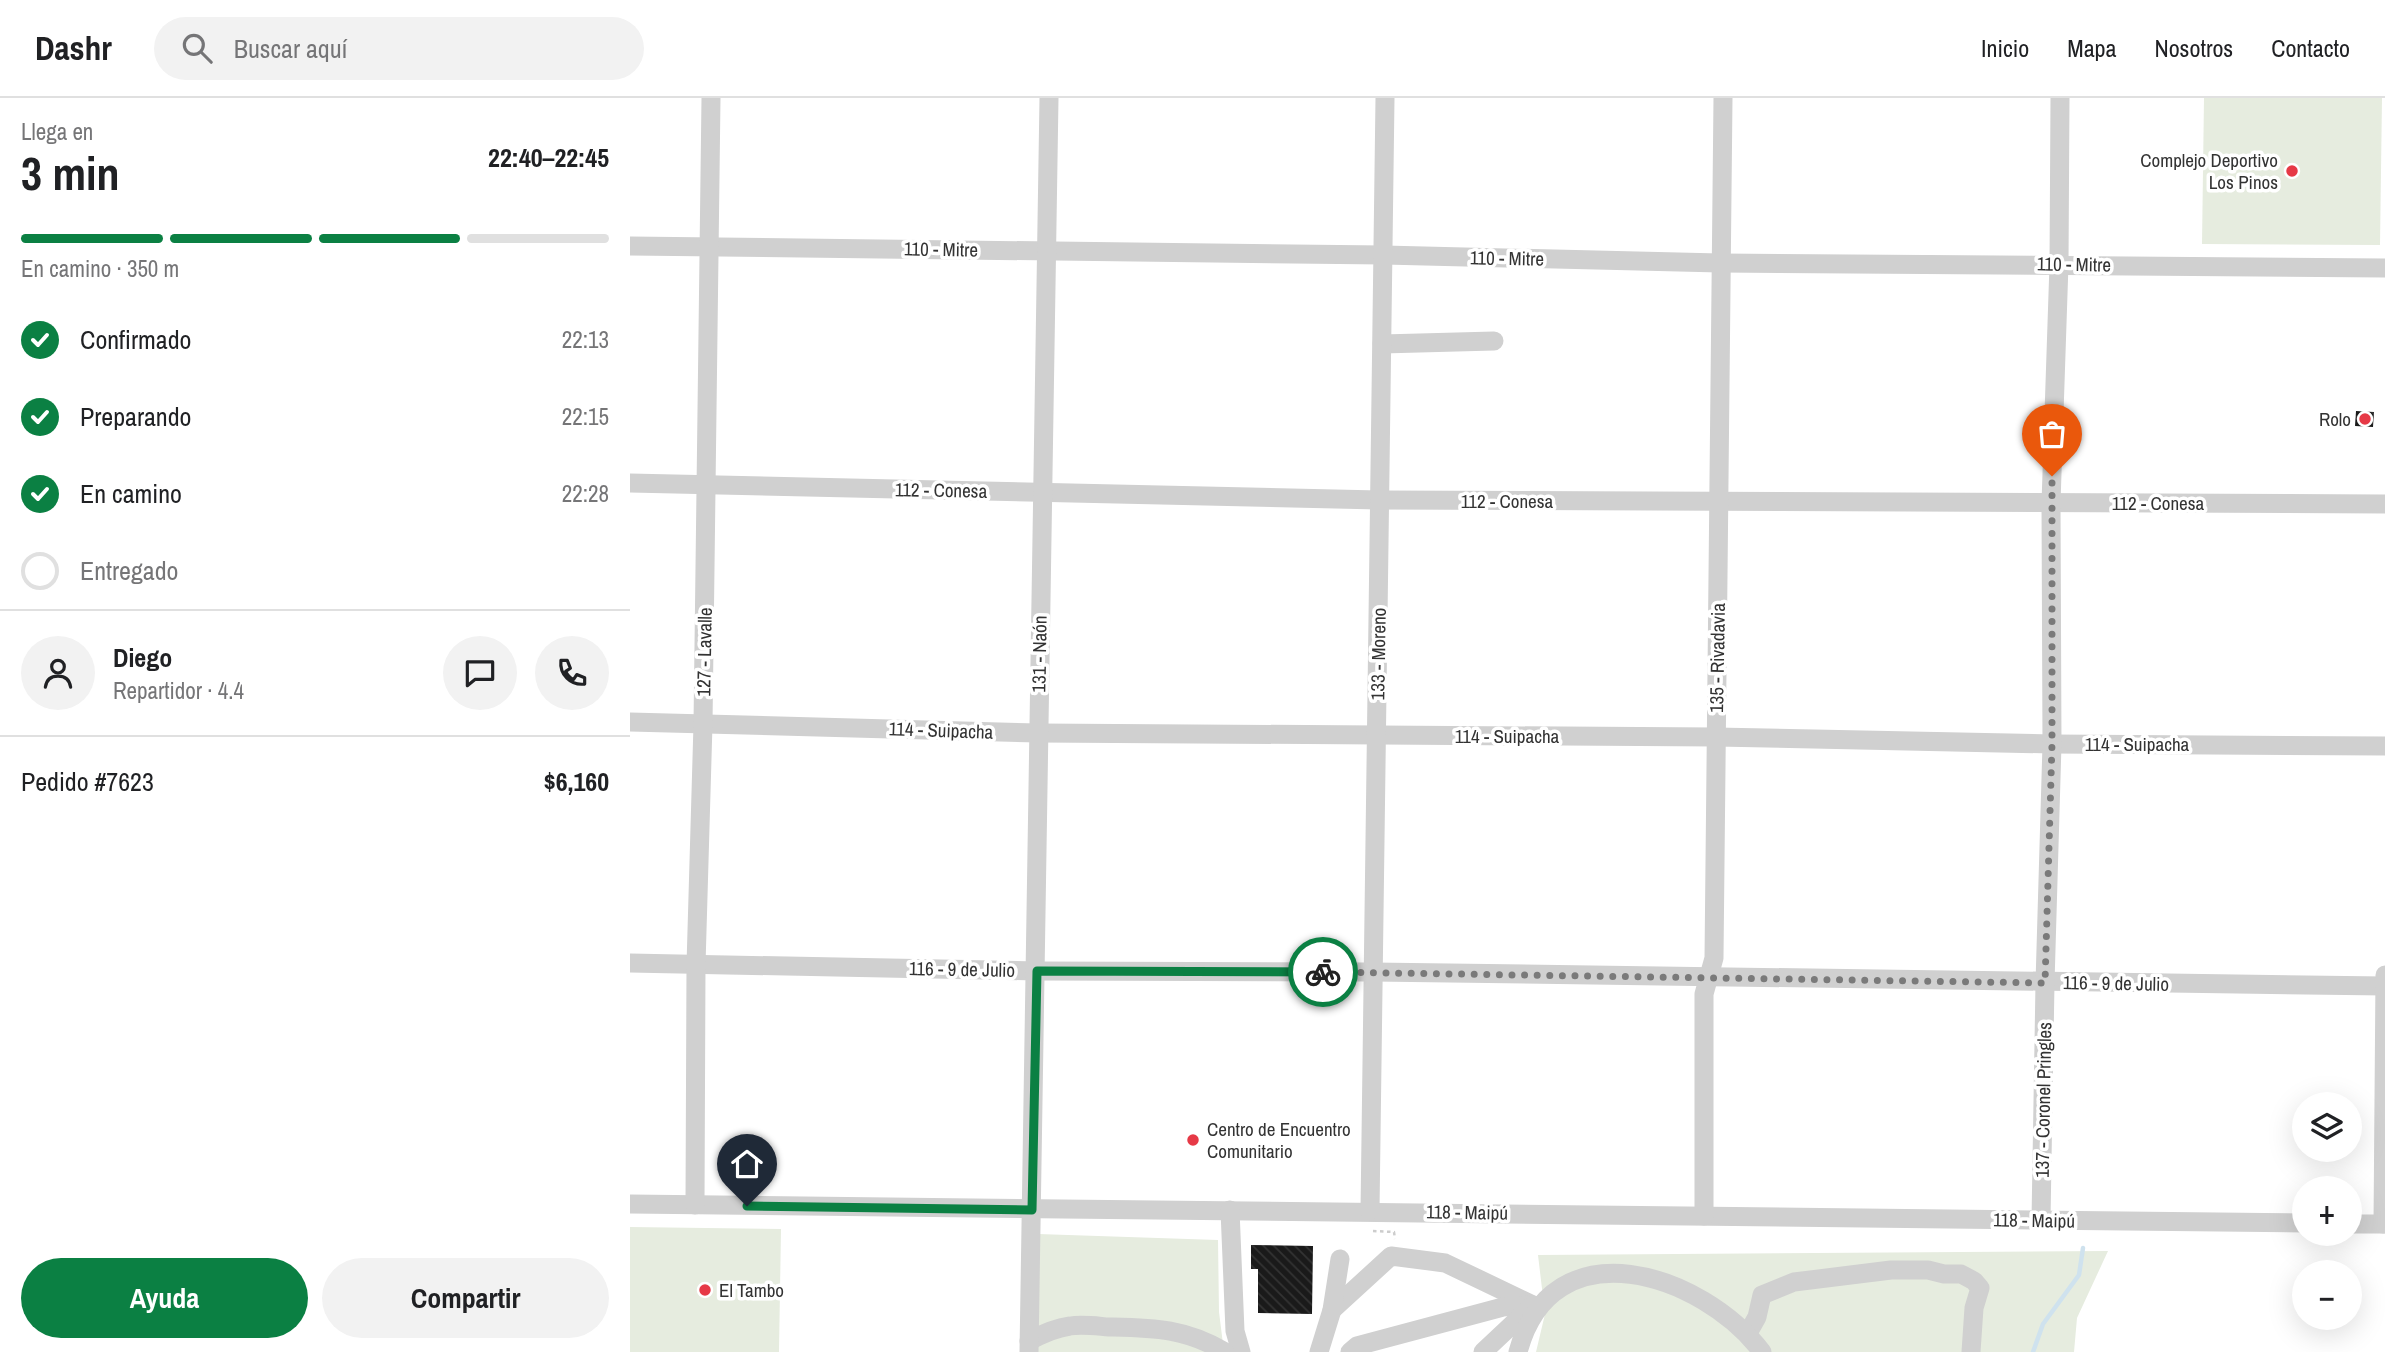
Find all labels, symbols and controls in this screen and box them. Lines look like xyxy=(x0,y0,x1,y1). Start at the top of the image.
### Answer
search box xyxy=(154,17,644,80)
text: Dashr xyxy=(35,26,112,70)
icon: search xyxy=(178,29,216,67)
text: Buscar aquí xyxy=(234,31,347,66)
text: Inicio xyxy=(1981,32,2029,64)
text: Mapa xyxy=(2067,32,2116,64)
text: Nosotros xyxy=(2154,32,2233,64)
text: Contacto xyxy=(2271,32,2350,64)
text: Llega en xyxy=(21,116,93,147)
text: 22:40–22:45 xyxy=(488,140,609,175)
text: 3 min xyxy=(21,142,120,204)
place label: Complejo Deportivo Los Pinos xyxy=(2140,147,2278,195)
marker: Complejo Deportivo Los Pinos xyxy=(2284,163,2300,179)
street label: 110 - Mitre xyxy=(904,235,978,263)
street label: 110 - Mitre xyxy=(1470,244,1544,272)
street label: 110 - Mitre xyxy=(2037,250,2111,278)
text: En camino · 350 m xyxy=(21,253,179,284)
icon: check xyxy=(21,321,59,359)
text: Confirmado xyxy=(80,322,191,357)
text: 22:13 xyxy=(562,324,609,355)
icon: check xyxy=(21,398,59,436)
text: Preparando xyxy=(80,399,191,434)
text: 22:15 xyxy=(562,401,609,432)
pin xyxy=(2022,404,2082,476)
place label: Rolo xyxy=(2319,406,2351,432)
marker: Rolo xyxy=(2357,411,2373,427)
icon: bag xyxy=(2033,415,2071,453)
icon: check xyxy=(21,475,59,513)
text: En camino xyxy=(80,476,182,511)
street label: 112 - Conesa xyxy=(895,476,988,504)
text: 22:28 xyxy=(562,478,609,509)
street label: 112 - Conesa xyxy=(1461,488,1554,514)
street label: 112 - Conesa xyxy=(2112,490,2205,516)
text: Entregado xyxy=(80,553,178,588)
street label: 135 - Rivadavia xyxy=(1703,602,1731,713)
street label: 127 - Lavalle xyxy=(690,607,718,697)
street label: 133 - Moreno xyxy=(1364,607,1392,701)
street label: 131 - Naón xyxy=(1025,615,1053,693)
button: person xyxy=(21,636,95,710)
button: chat xyxy=(443,636,517,710)
button: phone xyxy=(535,636,609,710)
text: Diego xyxy=(113,640,172,675)
text: Repartidor · 4.4 xyxy=(113,675,244,706)
street label: 114 - Suipacha xyxy=(888,715,994,745)
street label: 114 - Suipacha xyxy=(1455,723,1560,749)
street label: 114 - Suipacha xyxy=(2085,731,2190,757)
text: Pedido #7623 xyxy=(21,764,154,799)
text: $6,160 xyxy=(544,764,609,799)
courier xyxy=(1288,937,1358,1007)
icon: bike xyxy=(1304,953,1342,991)
street label: 116 - 9 de Julio xyxy=(909,955,1015,983)
street label: 116 - 9 de Julio xyxy=(2063,969,2169,997)
street label: 137 - Coronel Pringles xyxy=(2029,1022,2057,1178)
map controls xyxy=(2292,1092,2362,1330)
button: layers xyxy=(2292,1092,2362,1162)
place label: Centro de Encuentro Comunitario xyxy=(1207,1116,1351,1164)
marker: Centro de Encuentro Comunitario xyxy=(1185,1132,1201,1148)
pin xyxy=(717,1134,777,1206)
icon: home xyxy=(728,1145,766,1183)
button: + xyxy=(2292,1176,2362,1246)
street label: 118 - Maipú xyxy=(1426,1198,1508,1226)
street label: 118 - Maipú xyxy=(1993,1206,2075,1234)
button: Ayuda xyxy=(21,1258,308,1338)
button: Compartir xyxy=(322,1258,609,1338)
button: − xyxy=(2292,1260,2362,1330)
place label: El Tambo xyxy=(719,1277,784,1303)
marker: El Tambo xyxy=(697,1282,713,1298)

